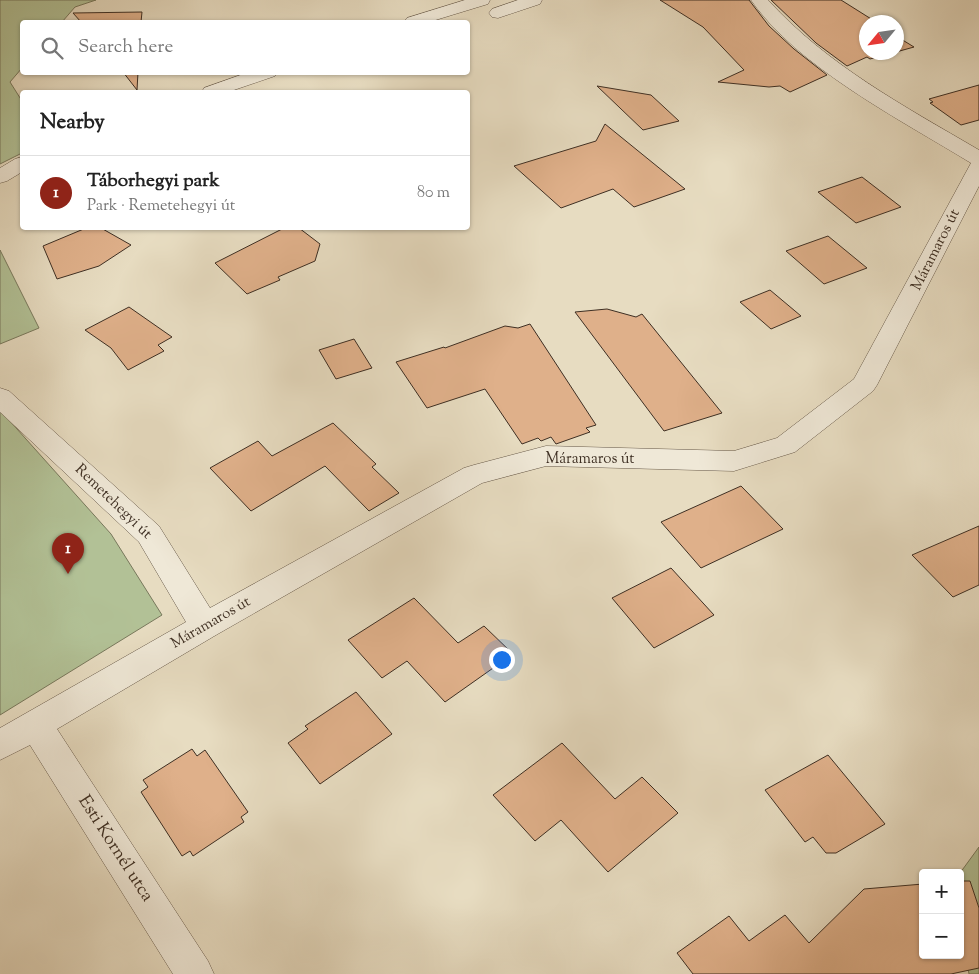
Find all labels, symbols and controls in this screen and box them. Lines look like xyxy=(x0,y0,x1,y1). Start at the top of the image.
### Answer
north arrow xyxy=(859,15,904,60)
search box xyxy=(20,20,470,75)
icon: search xyxy=(38,34,66,62)
text: Search here xyxy=(78,34,173,61)
text: Nearby xyxy=(40,108,105,138)
text: Táborhegyi park xyxy=(87,168,220,195)
text: 1 xyxy=(53,182,59,205)
text: 80 m xyxy=(417,182,450,205)
text: Park · Remetehegyi út xyxy=(87,195,235,218)
street label: Máramaros út xyxy=(906,206,966,294)
street label: Máramaros út xyxy=(546,449,634,470)
street label: Remetehegyi út xyxy=(70,460,156,544)
pin: 1 xyxy=(52,533,84,574)
street label: Máramaros út xyxy=(167,592,255,654)
your location xyxy=(489,647,515,673)
street label: Esti Kornél utca xyxy=(71,791,159,907)
map controls xyxy=(919,869,964,959)
button: + xyxy=(919,869,964,914)
button: − xyxy=(919,914,964,959)

